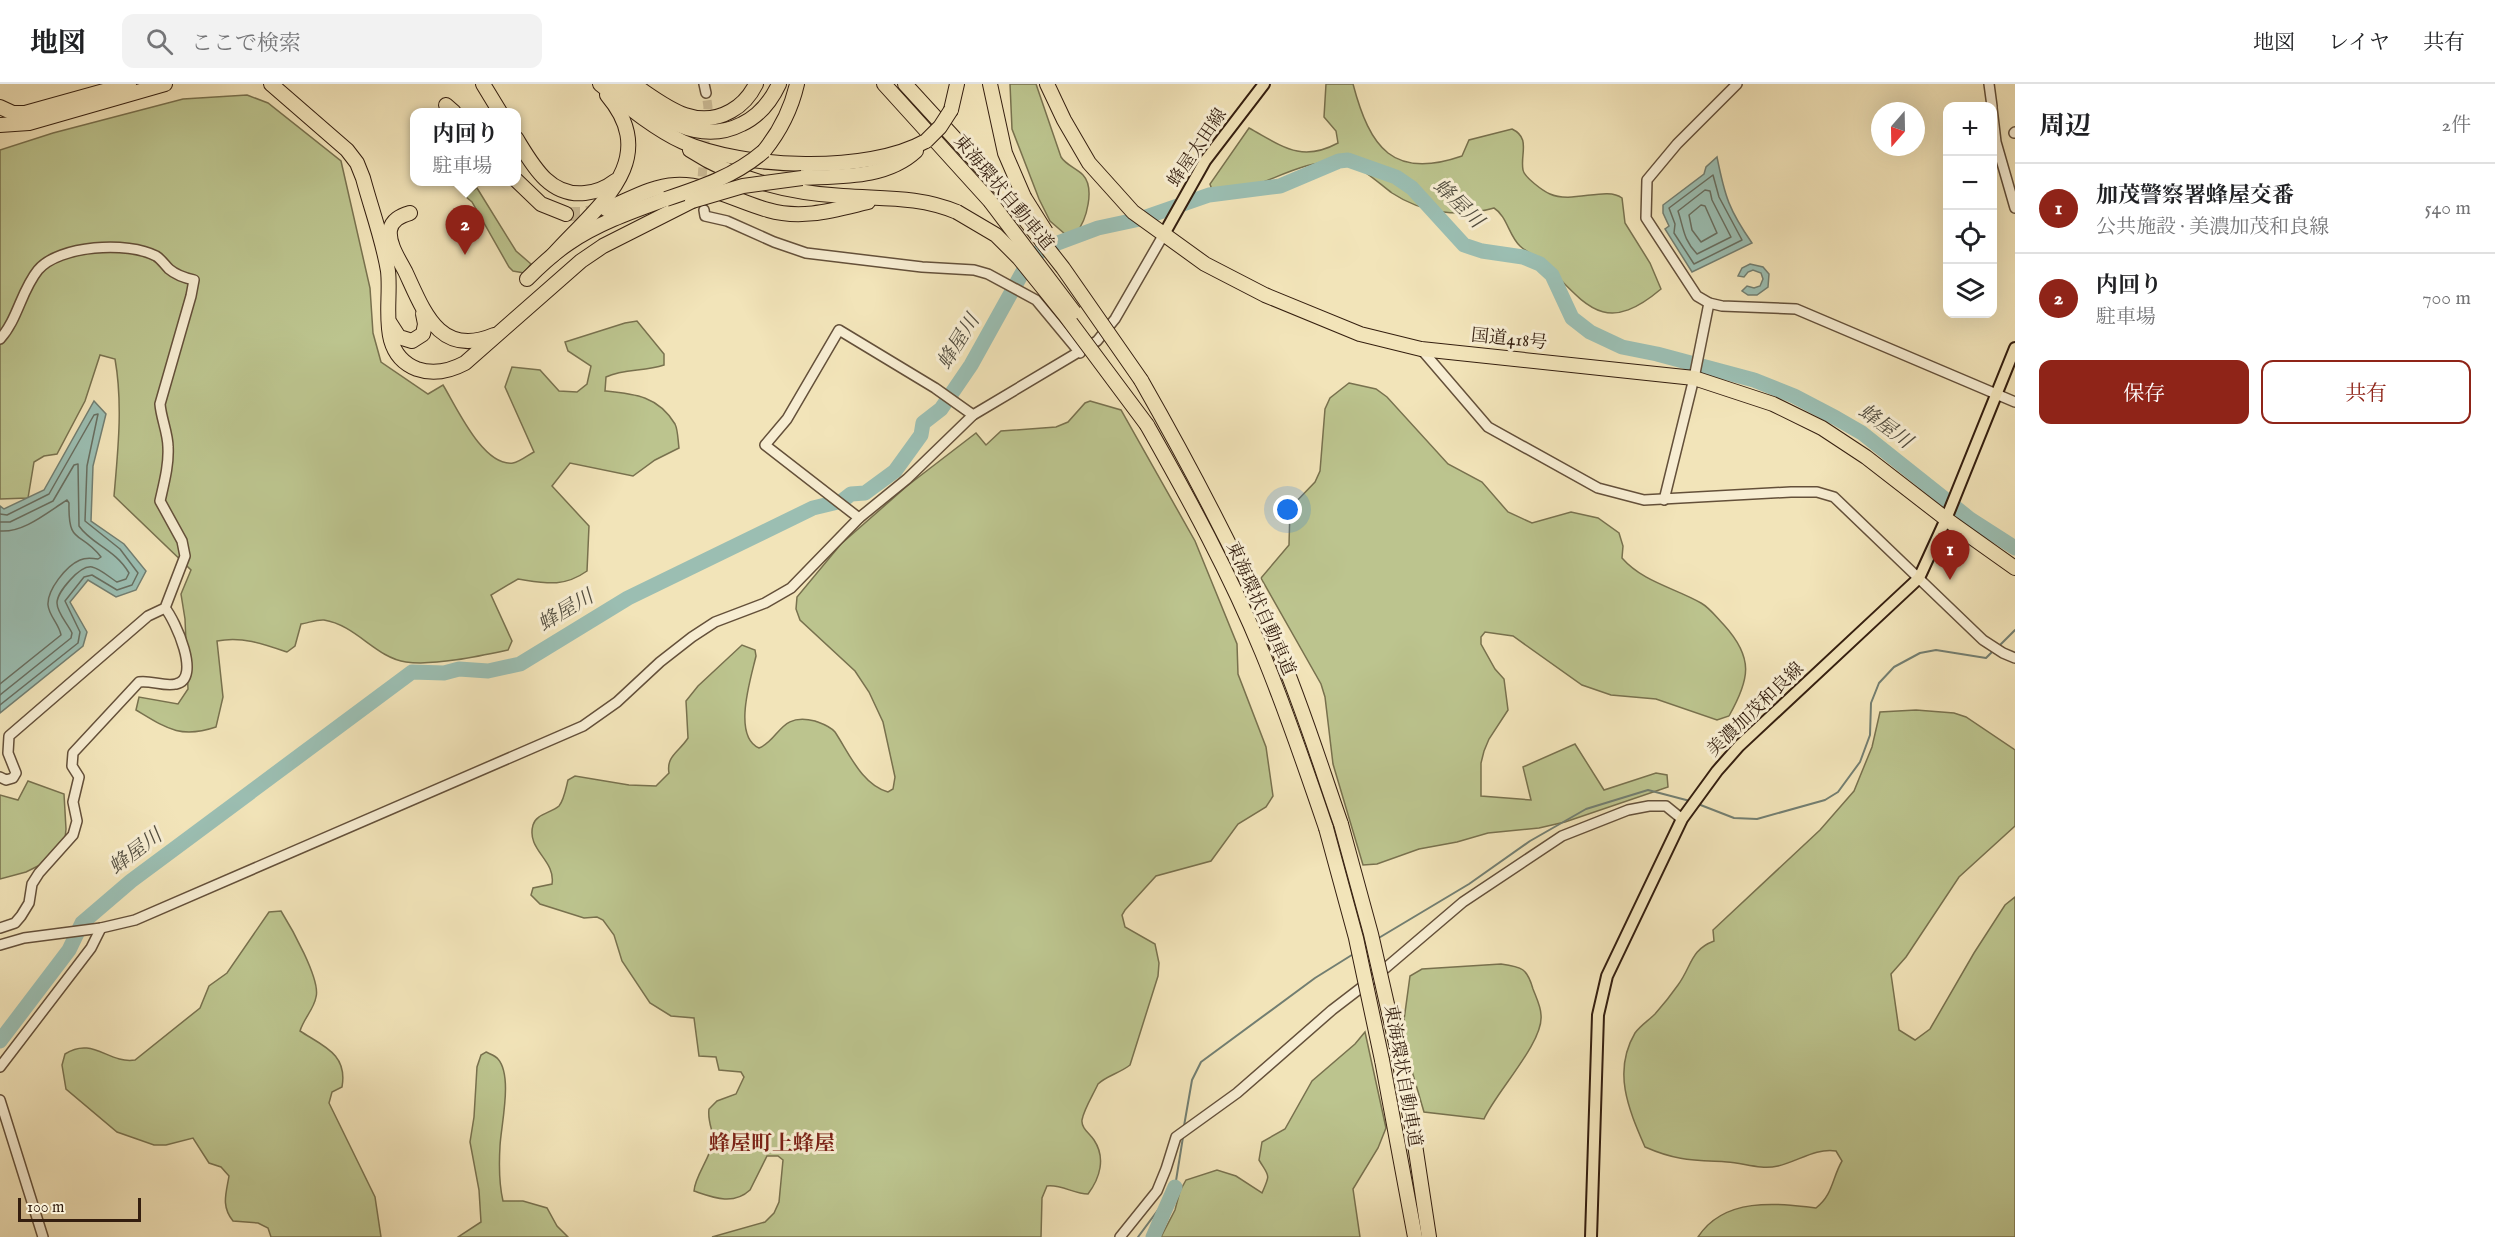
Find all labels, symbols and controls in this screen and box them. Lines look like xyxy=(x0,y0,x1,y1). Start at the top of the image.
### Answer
search box xyxy=(122,14,542,68)
icon: search xyxy=(143,25,176,58)
text: 地図 xyxy=(30,27,86,62)
text: ここで検索 xyxy=(191,30,301,58)
text: 地図 xyxy=(2253,30,2295,57)
text: レイヤ xyxy=(2328,30,2390,57)
text: 共有 xyxy=(2423,30,2465,57)
north arrow xyxy=(1871,102,1925,156)
map controls xyxy=(1943,102,1997,318)
button: + xyxy=(1943,102,1997,156)
street label: 蜂屋太田線 xyxy=(1163,104,1233,192)
popup xyxy=(410,108,521,186)
text: 周辺 xyxy=(2039,110,2091,143)
text: 2件 xyxy=(2442,113,2471,138)
text: 内回り xyxy=(432,121,499,149)
street label: 東海環状自動車道 xyxy=(948,130,1058,256)
text: 駐車場 xyxy=(432,154,492,179)
button: − xyxy=(1943,156,1997,210)
water label: 蜂屋川 xyxy=(1428,174,1490,235)
text: 加茂警察署蜂屋交番 xyxy=(2096,182,2294,210)
text: 1 xyxy=(2055,196,2062,221)
text: 540 m xyxy=(2424,196,2471,221)
pin: 2 xyxy=(446,206,484,255)
button: locate xyxy=(1943,210,1997,264)
text: 公共施設 · 美濃加茂和良線 xyxy=(2096,215,2329,240)
button: layers xyxy=(1943,264,1997,318)
text: 内回り xyxy=(2096,272,2162,300)
text: 2 xyxy=(2054,286,2063,311)
text: 700 m xyxy=(2422,286,2471,311)
text: 駐車場 xyxy=(2096,305,2156,330)
water label: 蜂屋川 xyxy=(933,308,987,374)
street label: 国道418号 xyxy=(1470,325,1548,355)
button: 保存 xyxy=(2039,360,2249,424)
button: 共有 xyxy=(2261,360,2471,424)
water label: 蜂屋川 xyxy=(1853,399,1918,456)
your location xyxy=(1273,495,1302,524)
pin: 1 xyxy=(1930,530,1970,580)
street label: 東海環状自動車道 xyxy=(1220,539,1300,679)
water label: 蜂屋川 xyxy=(534,584,600,637)
street label: 美濃加茂和良線 xyxy=(1703,658,1809,762)
water label: 蜂屋川 xyxy=(105,823,169,880)
street label: 東海環状自動車道 xyxy=(1378,1003,1426,1149)
district label: 蜂屋町上蜂屋 xyxy=(709,1131,835,1158)
scale bar xyxy=(18,1195,141,1222)
text: 100 m xyxy=(27,1198,64,1218)

